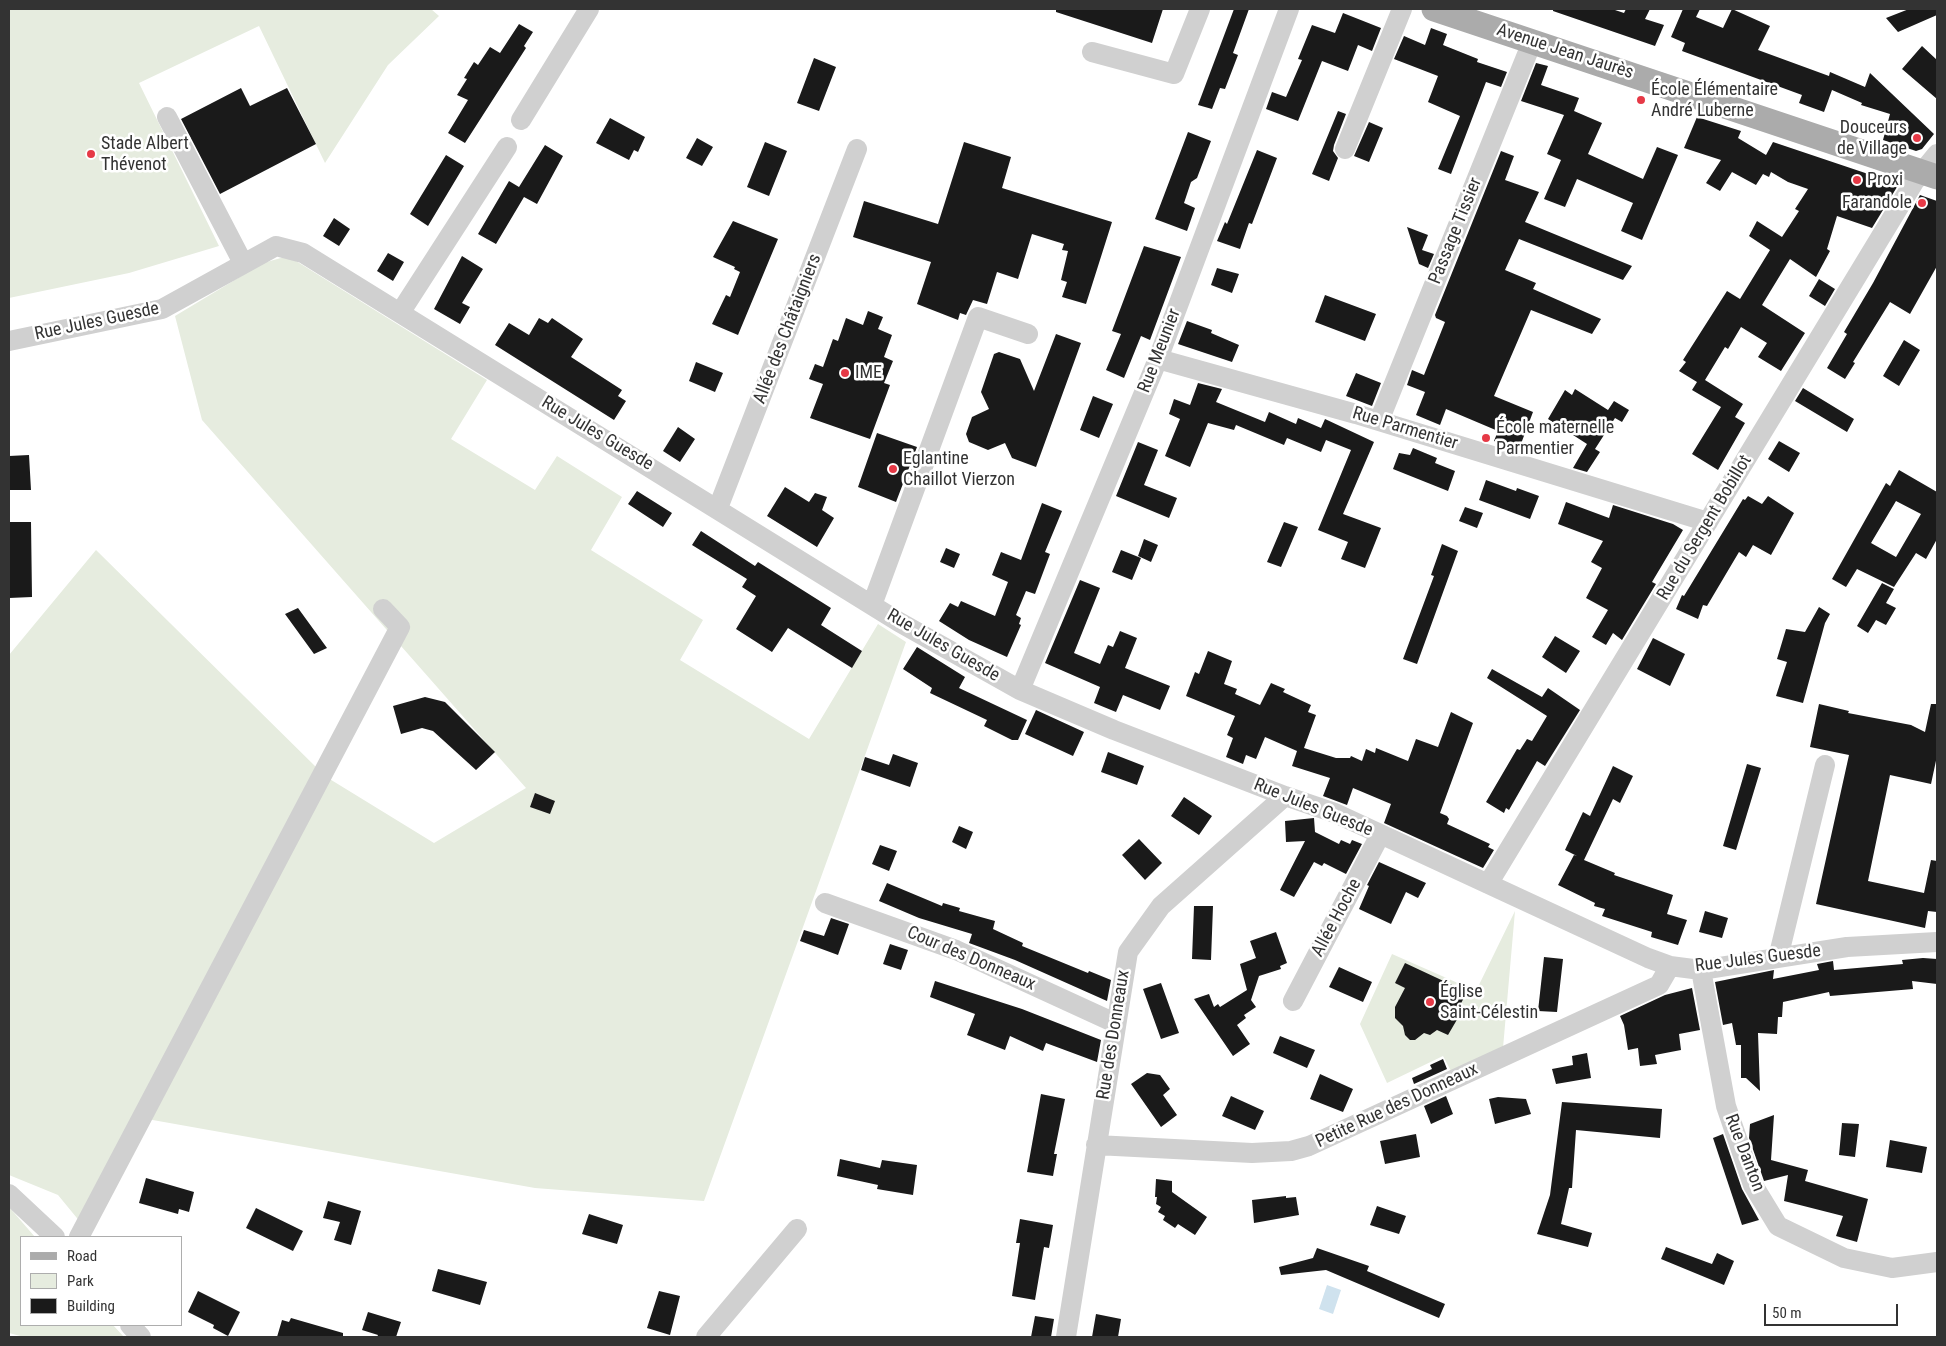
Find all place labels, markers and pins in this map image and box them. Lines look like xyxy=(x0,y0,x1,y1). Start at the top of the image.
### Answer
place label: École Élémentaire André Luberne xyxy=(1651,79,1778,122)
marker: École Élémentaire André Luberne xyxy=(1635,94,1647,106)
place label: Douceurs de Village xyxy=(1837,117,1907,160)
marker: Douceurs de Village xyxy=(1911,132,1923,144)
place label: Stade Albert Thévenot xyxy=(101,133,189,176)
marker: Stade Albert Thévenot xyxy=(85,148,97,160)
place label: Proxi xyxy=(1867,169,1903,191)
marker: Proxi xyxy=(1851,174,1863,186)
place label: Farandole xyxy=(1842,192,1912,214)
marker: Farandole xyxy=(1916,197,1928,209)
place label: IME xyxy=(855,362,882,384)
marker: IME xyxy=(839,367,851,379)
place label: École maternelle Parmentier xyxy=(1496,417,1614,459)
marker: École maternelle Parmentier xyxy=(1480,432,1492,444)
place label: Eglantine Chaillot Vierzon xyxy=(903,448,1015,490)
marker: Eglantine Chaillot Vierzon xyxy=(887,463,899,475)
place label: Église Saint-Célestin xyxy=(1440,981,1538,1024)
marker: Église Saint-Célestin xyxy=(1424,996,1436,1008)

